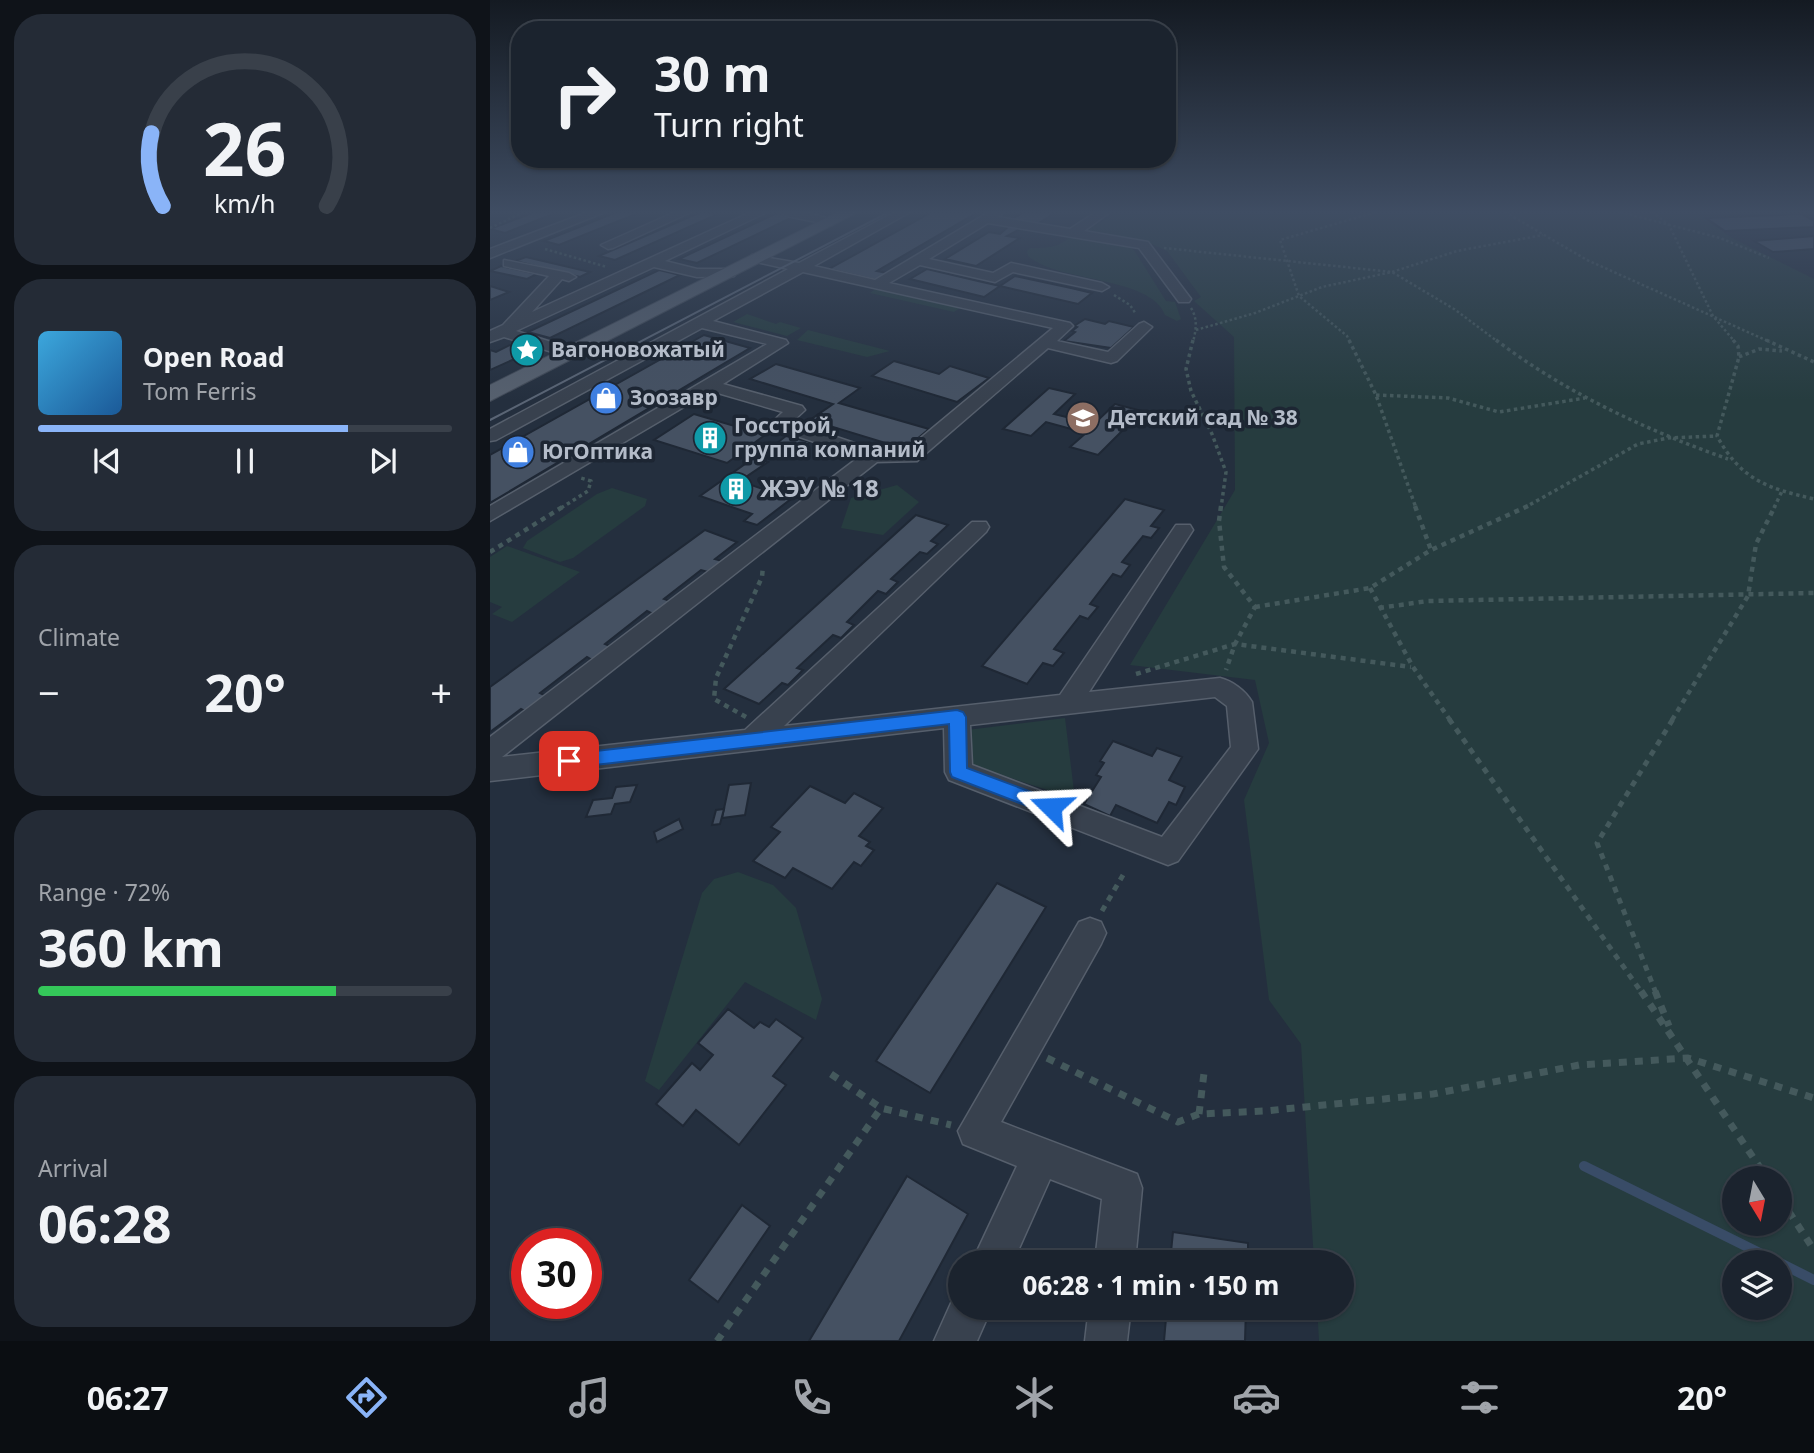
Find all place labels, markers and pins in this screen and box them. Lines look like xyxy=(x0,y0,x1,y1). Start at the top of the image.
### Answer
place icon: Вагоновожатый xyxy=(508,331,546,369)
place label: Вагоновожатый xyxy=(551,335,725,363)
shop icon: Зоозавр xyxy=(587,379,625,417)
place label: Зоозавр xyxy=(630,383,718,411)
school or university icon: Детский сад № 38 xyxy=(1064,399,1102,437)
place label: Детский сад № 38 xyxy=(1108,403,1298,431)
place label: Госстрой, группа компаний xyxy=(734,411,925,463)
building icon: Госстрой, группа компаний xyxy=(691,419,729,457)
shop icon: ЮгОптика xyxy=(499,433,537,471)
place label: ЮгОптика xyxy=(542,437,653,465)
building icon: ЖЭУ № 18 xyxy=(717,470,755,508)
place label: ЖЭУ № 18 xyxy=(760,471,879,504)
pin xyxy=(539,731,599,791)

